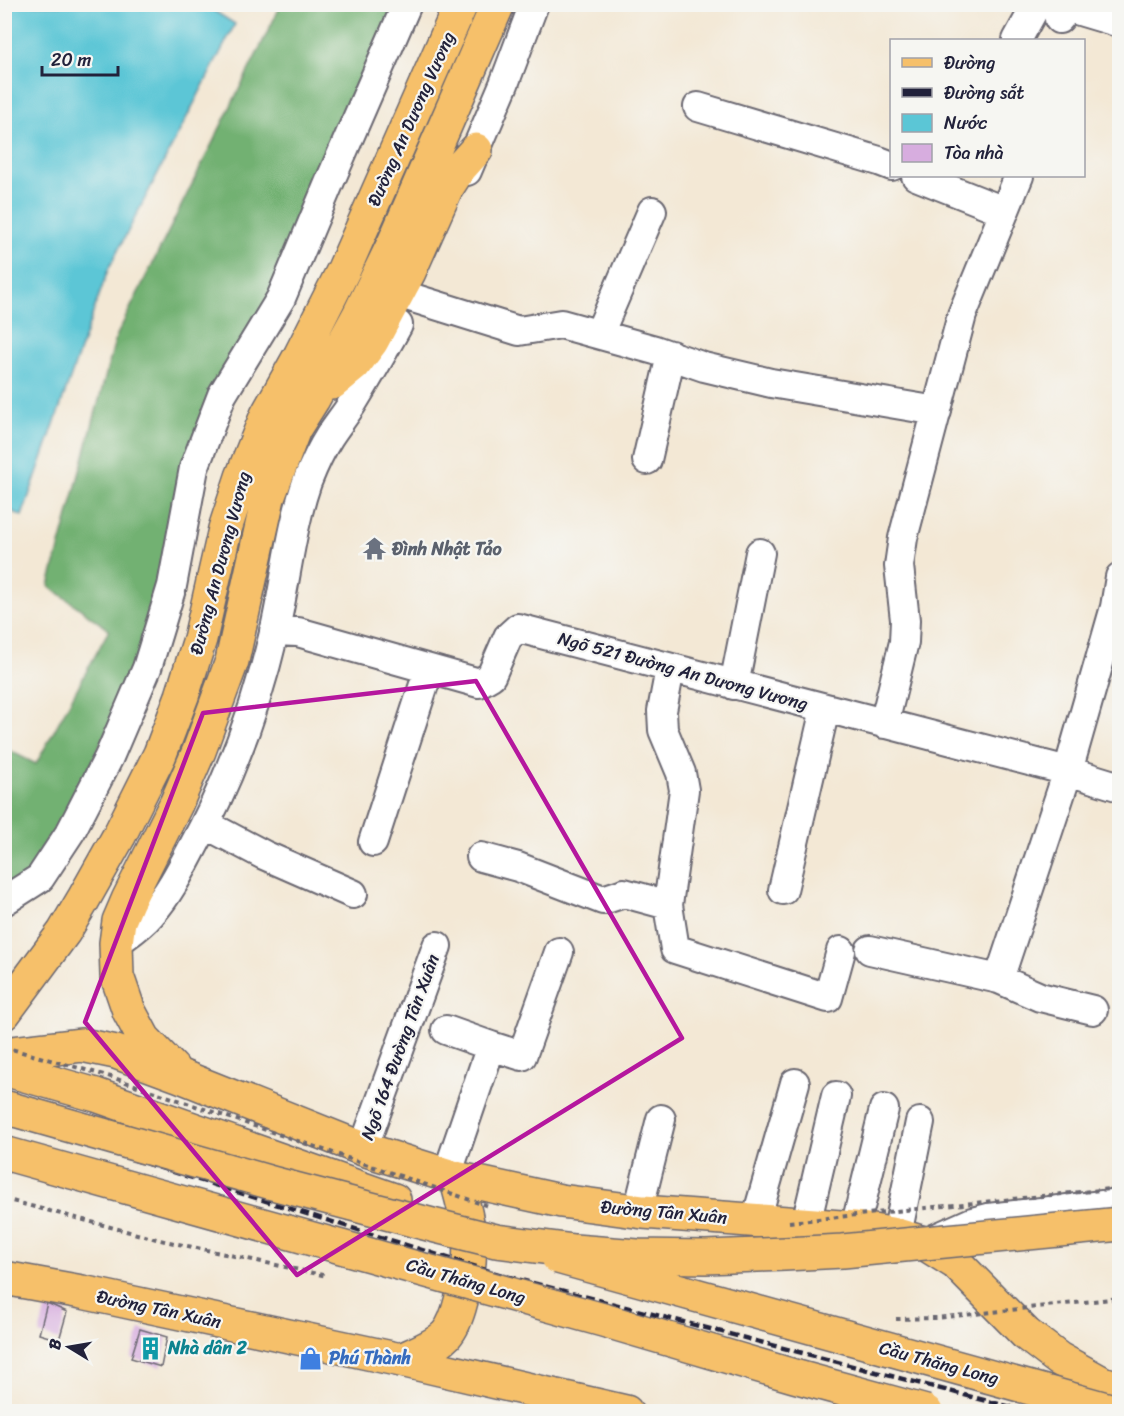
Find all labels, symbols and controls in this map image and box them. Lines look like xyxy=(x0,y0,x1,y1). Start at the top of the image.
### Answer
street label: Đường An Dương Vương xyxy=(358,26,464,212)
scale bar xyxy=(42,39,118,77)
legend xyxy=(890,39,1085,177)
text: 20 m xyxy=(51,44,91,76)
text: Đường xyxy=(944,47,995,79)
text: Đường sắt xyxy=(944,77,1024,109)
text: Nước xyxy=(944,107,987,139)
text: Tòa nhà xyxy=(944,137,1003,169)
street label: Đường An Dương Vương xyxy=(180,468,260,658)
place label: Đình Nhật Tảo xyxy=(391,533,502,565)
temple icon: Đình Nhật Tảo xyxy=(361,536,387,562)
street label: Ngõ 521 Đường An Dương Vương xyxy=(554,622,812,720)
street label: Ngõ 164 Đường Tân Xuân xyxy=(351,949,449,1145)
street label: Đường Tân Xuân xyxy=(599,1191,729,1233)
street label: Cầu Thăng Long xyxy=(403,1249,529,1313)
street label: Đường Tân Xuân xyxy=(94,1280,225,1338)
north arrow xyxy=(39,1317,99,1377)
place label: Nhà dân 2 xyxy=(167,1332,248,1364)
street label: Cầu Thăng Long xyxy=(876,1332,1002,1394)
building icon: Nhà dân 2 xyxy=(137,1335,163,1361)
text: B xyxy=(40,1336,70,1352)
place label: Phú Thành xyxy=(329,1342,411,1374)
shop icon: Phú Thành xyxy=(298,1345,324,1371)

